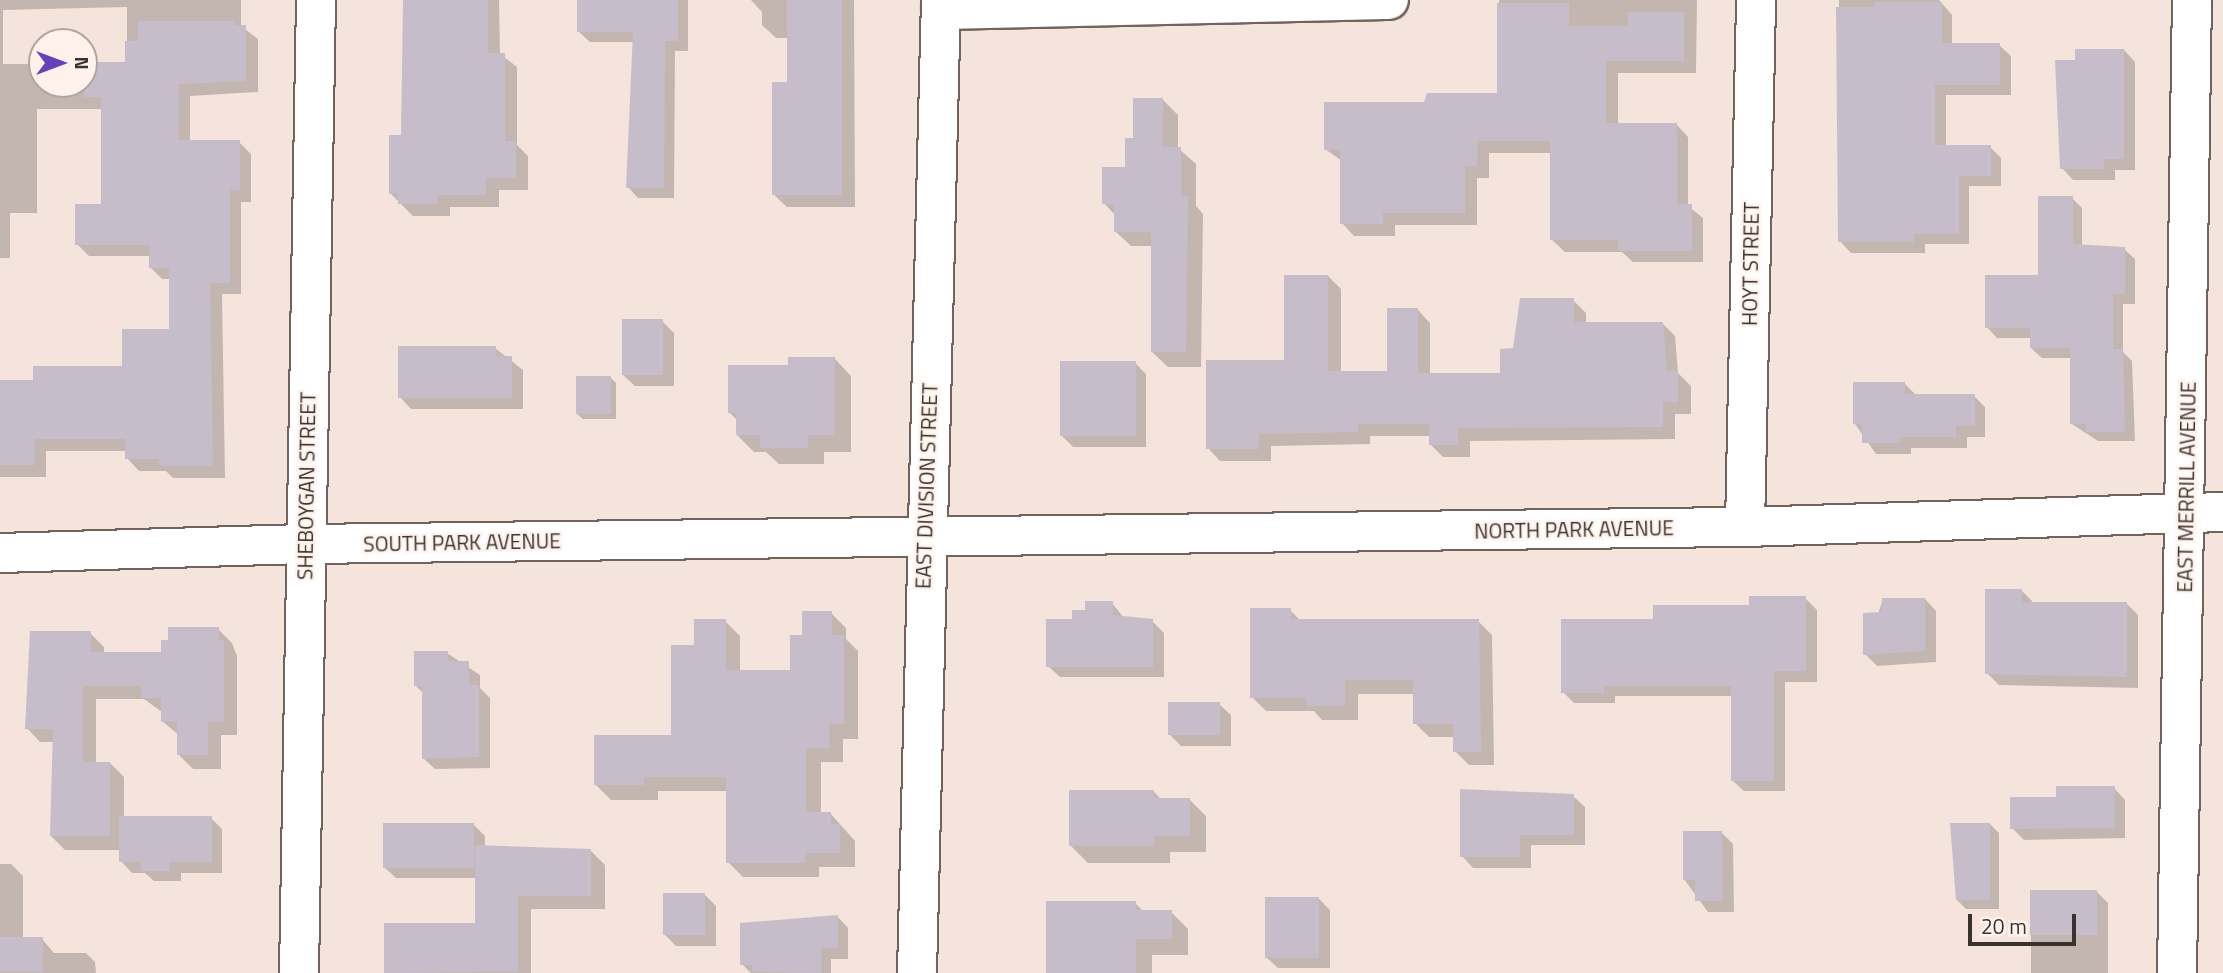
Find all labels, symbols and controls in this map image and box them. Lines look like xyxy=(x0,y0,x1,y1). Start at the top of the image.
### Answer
north arrow xyxy=(28,28,98,98)
text: N xyxy=(68,56,97,70)
street label: HOYT STREET xyxy=(1736,202,1764,326)
street label: EAST MERRILL AVENUE xyxy=(2172,381,2200,593)
street label: EAST DIVISION STREET xyxy=(910,383,942,589)
street label: SHEBOYGAN STREET xyxy=(292,392,320,580)
street label: NORTH PARK AVENUE xyxy=(1474,515,1674,543)
street label: SOUTH PARK AVENUE xyxy=(363,528,561,556)
scale bar xyxy=(1971,900,2080,944)
text: 20 m xyxy=(1981,910,2027,942)

